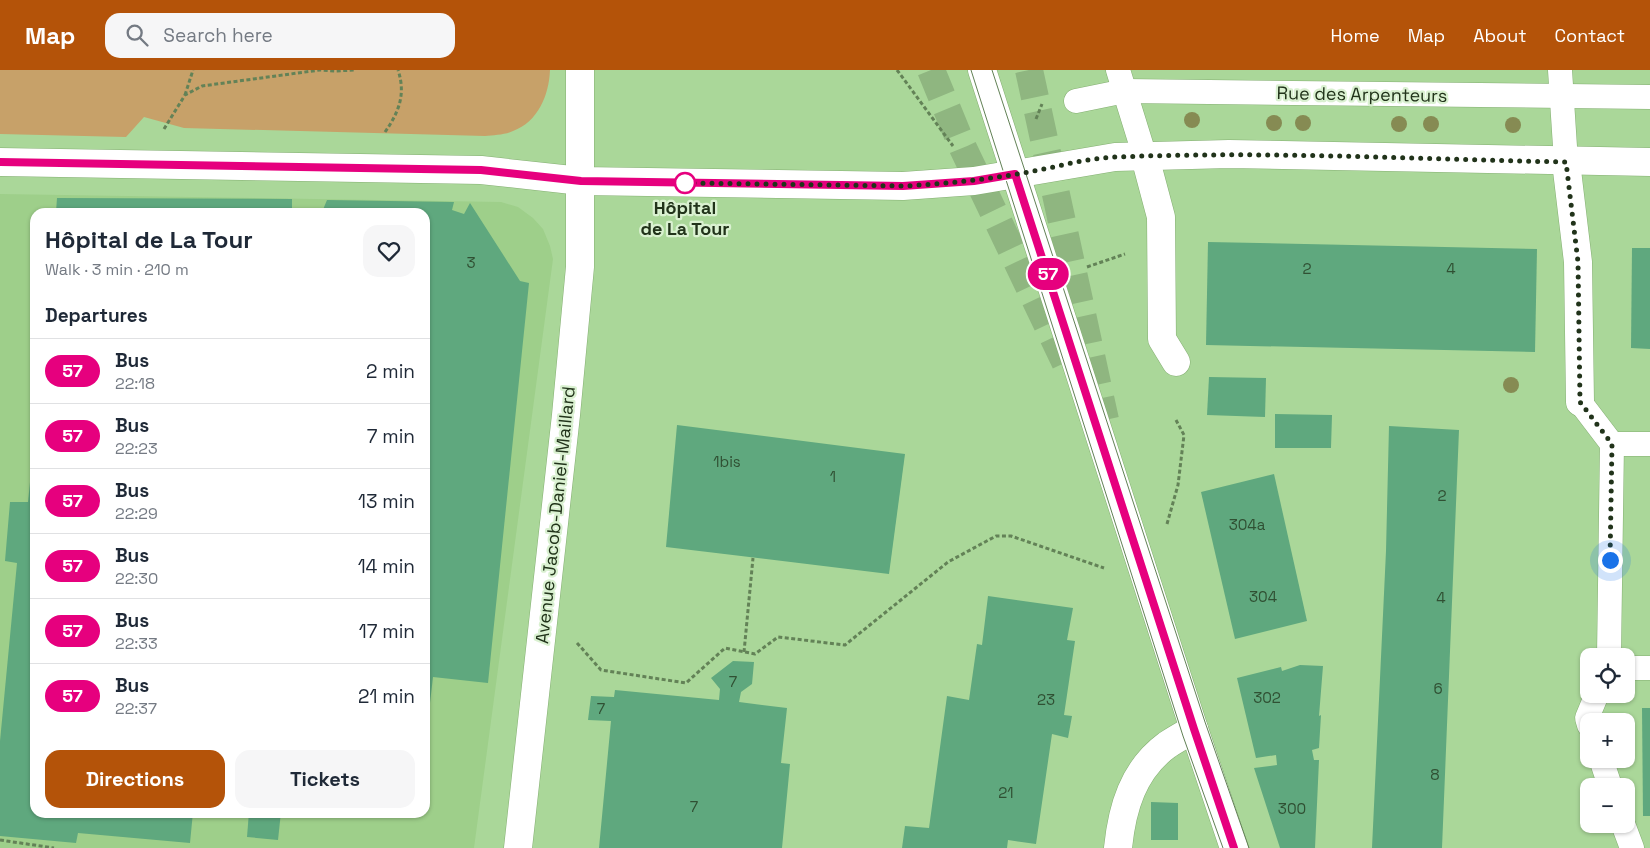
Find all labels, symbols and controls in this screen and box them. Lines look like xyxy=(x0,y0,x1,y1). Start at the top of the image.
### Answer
search box xyxy=(105,13,455,58)
text: Map xyxy=(25,20,75,51)
icon: search xyxy=(123,21,151,49)
text: Search here xyxy=(163,23,273,48)
text: Home xyxy=(1331,24,1380,47)
text: Map xyxy=(1408,24,1445,47)
text: About xyxy=(1473,24,1527,47)
text: Contact xyxy=(1555,24,1625,47)
street label: Rue des Arpenteurs xyxy=(1276,81,1448,107)
marker: Hôpital de La Tour xyxy=(674,172,696,194)
place label: Hôpital de La Tour xyxy=(641,196,729,240)
text: Hôpital de La Tour xyxy=(45,224,253,255)
button: heart xyxy=(363,225,415,277)
house number: 3 xyxy=(466,253,476,272)
line badge: 57 xyxy=(1026,258,1070,290)
text: Walk · 3 min · 210 m xyxy=(45,259,189,280)
house number: 2 xyxy=(1302,259,1312,278)
house number: 4 xyxy=(1446,259,1456,278)
text: 57 xyxy=(1038,262,1058,285)
text: Departures xyxy=(45,303,148,328)
text: Bus xyxy=(115,348,149,373)
text: 57 xyxy=(62,359,83,382)
text: 2 min xyxy=(366,359,415,384)
text: 22:18 xyxy=(115,373,155,394)
street label: Avenue Jacob-Daniel-Maillard xyxy=(530,385,580,645)
text: Bus xyxy=(115,413,149,438)
text: 57 xyxy=(62,424,83,447)
text: 7 min xyxy=(367,424,415,449)
text: 22:23 xyxy=(115,438,158,459)
house number: 1bis xyxy=(713,452,741,471)
house number: 1 xyxy=(830,467,836,486)
text: Bus xyxy=(115,478,149,503)
house number: 2 xyxy=(1437,486,1447,505)
text: 57 xyxy=(62,489,83,512)
text: 13 min xyxy=(358,489,415,514)
text: 22:29 xyxy=(115,503,158,524)
house number: 304a xyxy=(1229,515,1266,534)
text: Bus xyxy=(115,543,149,568)
your location xyxy=(1598,548,1623,573)
text: 57 xyxy=(62,554,83,577)
text: 14 min xyxy=(358,554,415,579)
text: 22:30 xyxy=(115,568,158,589)
house number: 304 xyxy=(1249,587,1277,606)
house number: 4 xyxy=(1436,588,1446,607)
text: Bus xyxy=(115,608,149,633)
text: 57 xyxy=(62,619,83,642)
text: 17 min xyxy=(359,619,415,644)
text: 22:33 xyxy=(115,633,158,654)
map controls xyxy=(1580,648,1635,833)
button: locate xyxy=(1580,648,1635,703)
house number: 7 xyxy=(729,672,737,691)
text: Bus xyxy=(115,673,149,698)
house number: 6 xyxy=(1433,679,1443,698)
text: 57 xyxy=(62,684,83,707)
text: 21 min xyxy=(358,684,415,709)
house number: 302 xyxy=(1253,688,1281,707)
house number: 23 xyxy=(1037,690,1055,709)
text: 22:37 xyxy=(115,698,157,719)
house number: 7 xyxy=(597,699,605,718)
button: + xyxy=(1580,713,1635,768)
button: Directions xyxy=(45,750,225,808)
button: Tickets xyxy=(235,750,415,808)
house number: 8 xyxy=(1430,765,1440,784)
button: − xyxy=(1580,778,1635,833)
house number: 21 xyxy=(998,783,1014,802)
house number: 7 xyxy=(690,797,698,816)
house number: 300 xyxy=(1278,799,1306,818)

